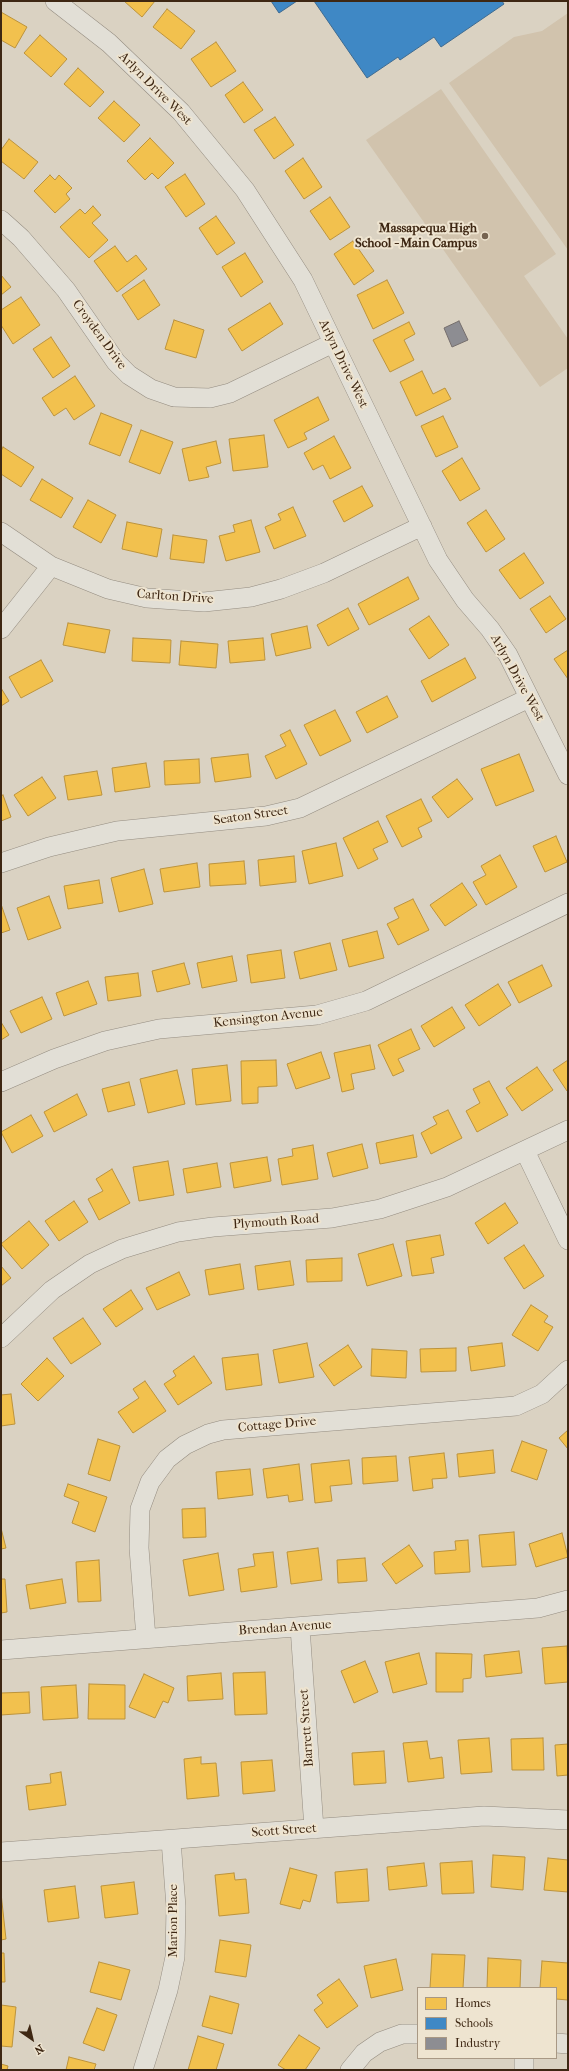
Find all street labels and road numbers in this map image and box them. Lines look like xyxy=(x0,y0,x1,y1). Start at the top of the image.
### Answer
street label: Arlyn Drive West xyxy=(115,49,195,129)
street label: Croyden Drive xyxy=(68,297,130,373)
street label: Arlyn Drive West xyxy=(315,317,371,411)
street label: Carlton Drive xyxy=(136,587,214,607)
street label: Arlyn Drive West xyxy=(487,632,547,724)
street label: Seaton Street xyxy=(213,803,289,829)
street label: Kensington Avenue xyxy=(212,1004,324,1032)
street label: Plymouth Road xyxy=(232,1211,320,1233)
street label: Cottage Drive xyxy=(237,1414,317,1436)
street label: Brendan Avenue xyxy=(238,1617,332,1639)
street label: Barrett Street xyxy=(296,1688,318,1768)
street label: Scott Street xyxy=(251,1821,317,1841)
street label: Marion Place xyxy=(166,1884,182,1958)

